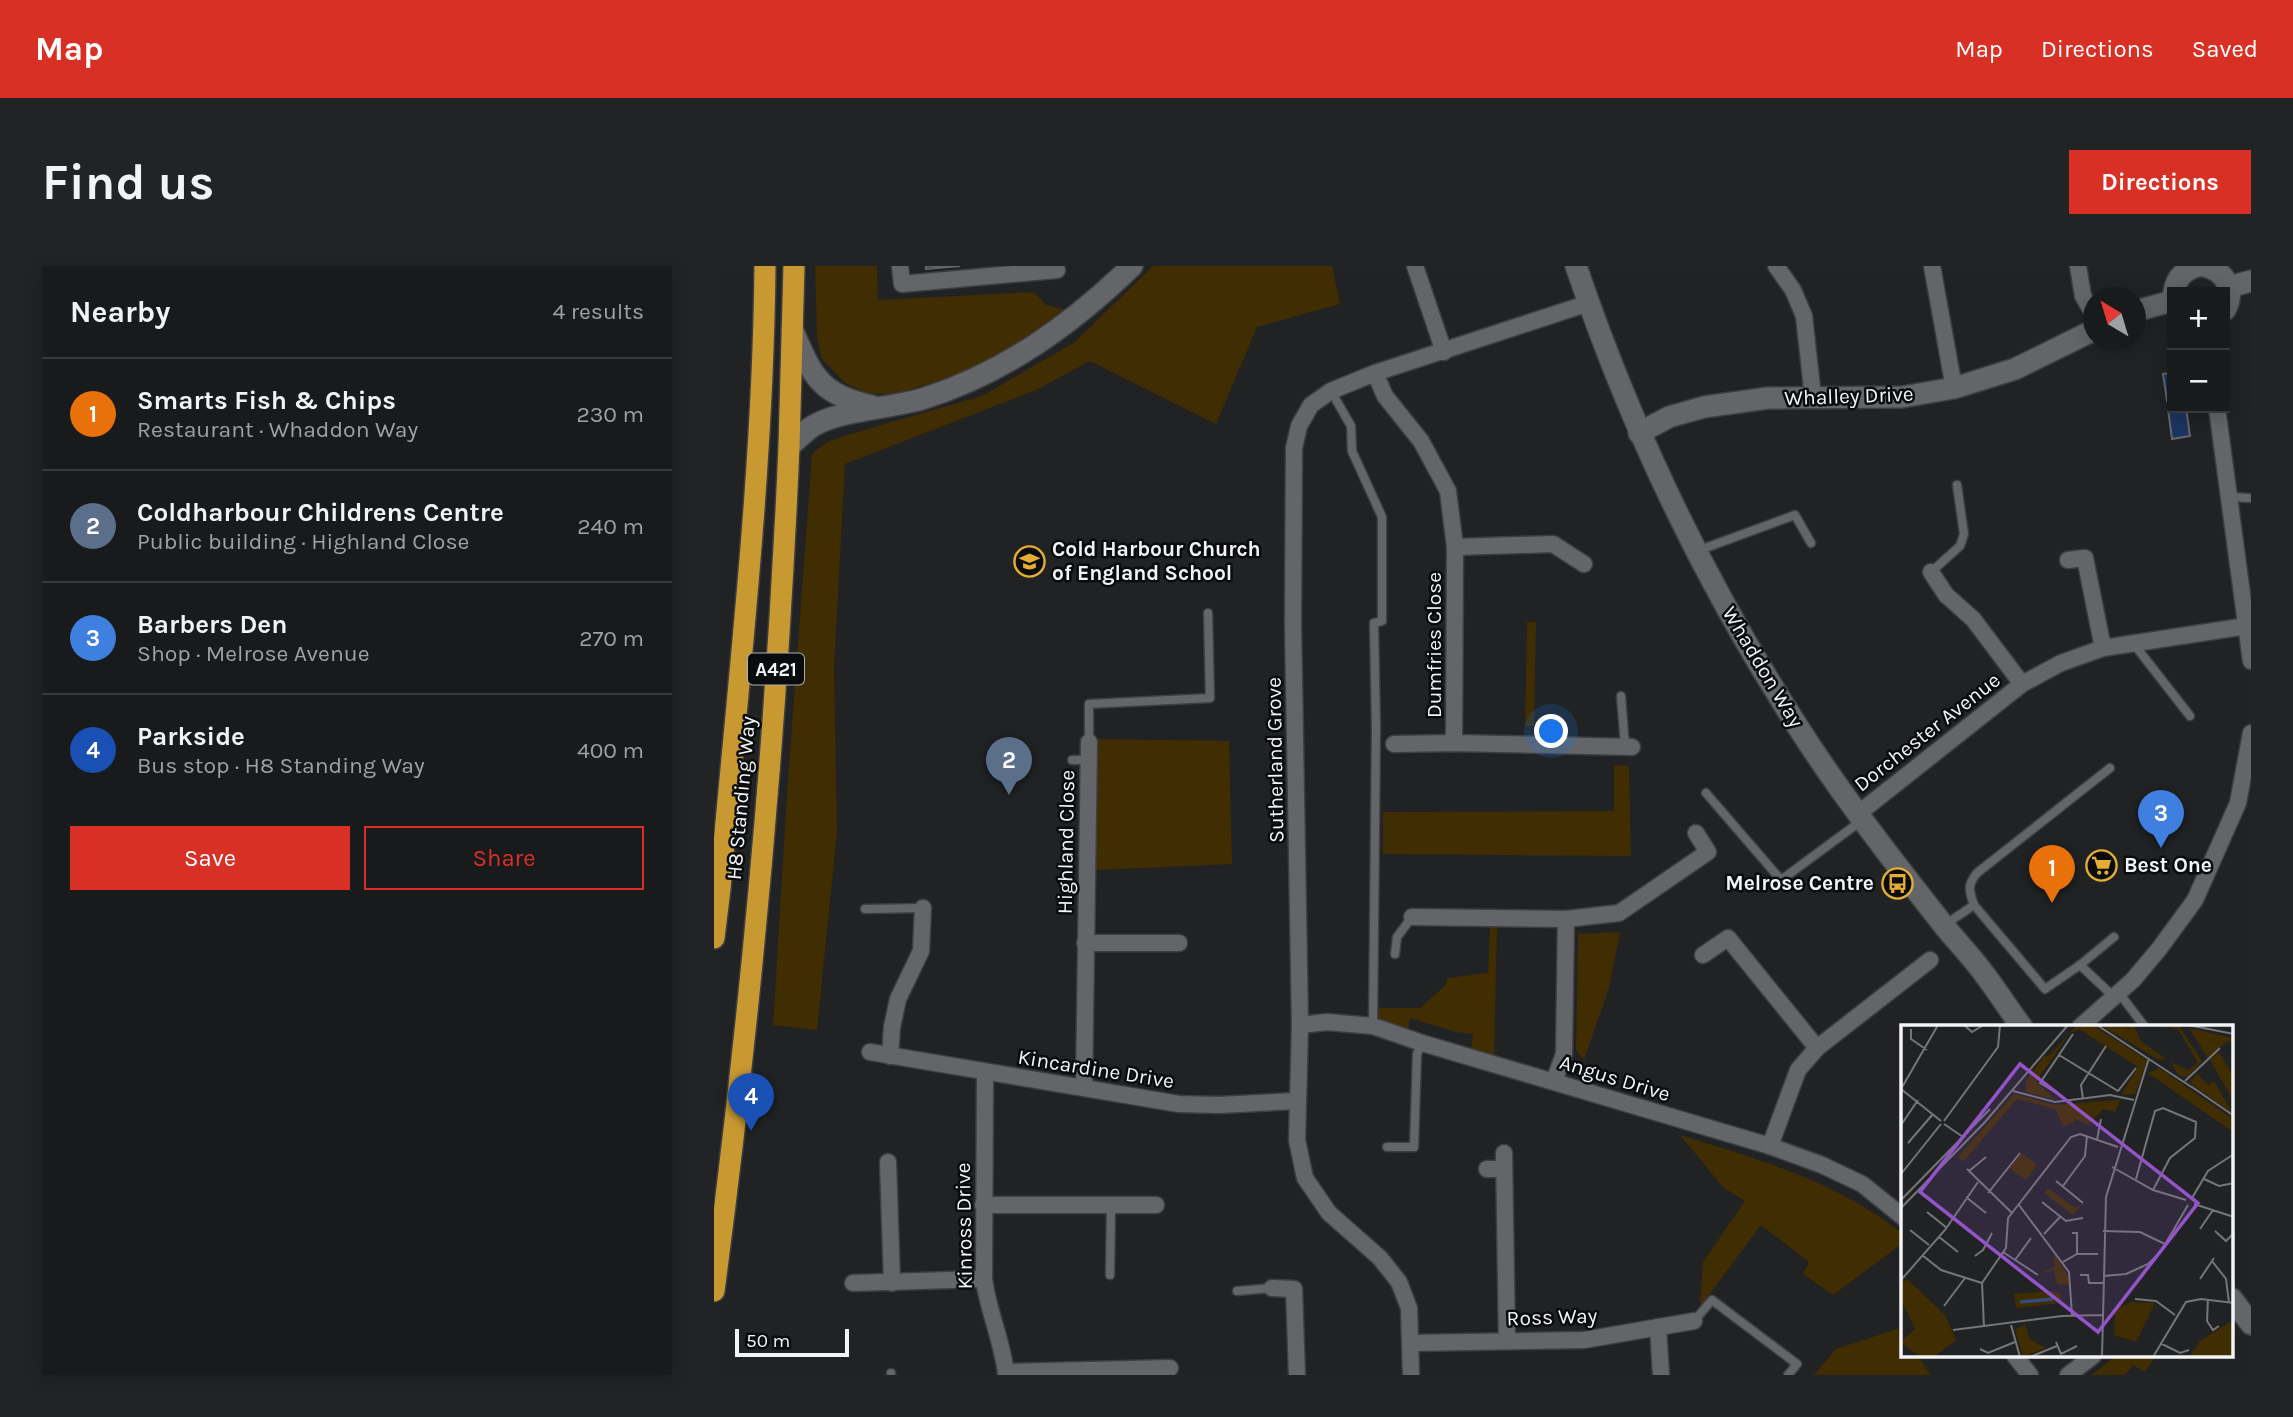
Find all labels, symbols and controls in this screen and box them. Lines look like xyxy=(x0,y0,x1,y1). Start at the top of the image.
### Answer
text: Map xyxy=(35,30,103,68)
text: Map xyxy=(1955,35,2003,63)
text: Directions xyxy=(2041,35,2154,63)
text: Saved xyxy=(2192,35,2258,63)
button: Directions xyxy=(2069,150,2251,214)
text: Find us xyxy=(42,154,214,211)
north arrow xyxy=(2083,287,2146,350)
map controls xyxy=(2167,287,2230,413)
button: + xyxy=(2167,287,2230,350)
text: Nearby xyxy=(70,294,170,330)
text: 4 results xyxy=(552,298,644,325)
button: − xyxy=(2167,350,2230,413)
street label: Whalley Drive xyxy=(1784,382,1914,410)
text: Smarts Fish & Chips xyxy=(137,385,396,416)
text: 1 xyxy=(89,401,97,428)
text: 230 m xyxy=(576,401,644,428)
text: Restaurant · Whaddon Way xyxy=(137,416,418,443)
text: Coldharbour Childrens Centre xyxy=(137,497,504,528)
text: 2 xyxy=(86,513,100,540)
text: 240 m xyxy=(577,513,644,540)
text: Public building · Highland Close xyxy=(137,528,469,555)
place label: Cold Harbour Church of England School xyxy=(1052,537,1261,585)
school or university icon: Cold Harbour Church of England School xyxy=(1012,544,1046,578)
street label: Dumfries Close xyxy=(1422,572,1446,718)
street label: Whaddon Way xyxy=(1718,602,1809,732)
text: Barbers Den xyxy=(137,609,287,640)
text: 3 xyxy=(86,625,100,652)
text: 270 m xyxy=(579,625,644,652)
text: Shop · Melrose Avenue xyxy=(137,640,370,667)
road number: A421 xyxy=(748,654,804,684)
street label: Dorchester Avenue xyxy=(1849,668,2005,796)
street label: Sutherland Grove xyxy=(1262,677,1288,843)
your location xyxy=(1534,714,1568,748)
street label: H8 Standing Way xyxy=(722,715,760,881)
text: Parkside xyxy=(137,721,245,752)
text: 4 xyxy=(86,737,100,764)
text: 400 m xyxy=(577,737,644,764)
pin: 2 xyxy=(986,737,1032,795)
text: Bus stop · H8 Standing Way xyxy=(137,752,425,779)
street label: Highland Close xyxy=(1053,770,1079,914)
pin: 3 xyxy=(2138,790,2184,848)
button: Save xyxy=(70,826,350,890)
button: Share xyxy=(364,826,644,890)
pin: 1 xyxy=(2029,845,2075,903)
supermarket icon: Best One xyxy=(2084,848,2118,882)
place label: Best One xyxy=(2124,853,2212,877)
bus stop icon: Melrose Centre xyxy=(1880,866,1914,900)
place label: Melrose Centre xyxy=(1725,871,1874,895)
inset map xyxy=(1901,1025,2234,1358)
street label: Kincardine Drive xyxy=(1016,1045,1176,1093)
street label: Angus Drive xyxy=(1557,1050,1673,1106)
pin: 4 xyxy=(728,1073,774,1131)
street label: Kinross Drive xyxy=(951,1162,977,1290)
street label: Ross Way xyxy=(1506,1303,1598,1331)
scale bar xyxy=(735,1326,849,1358)
text: 50 m xyxy=(746,1330,790,1352)

